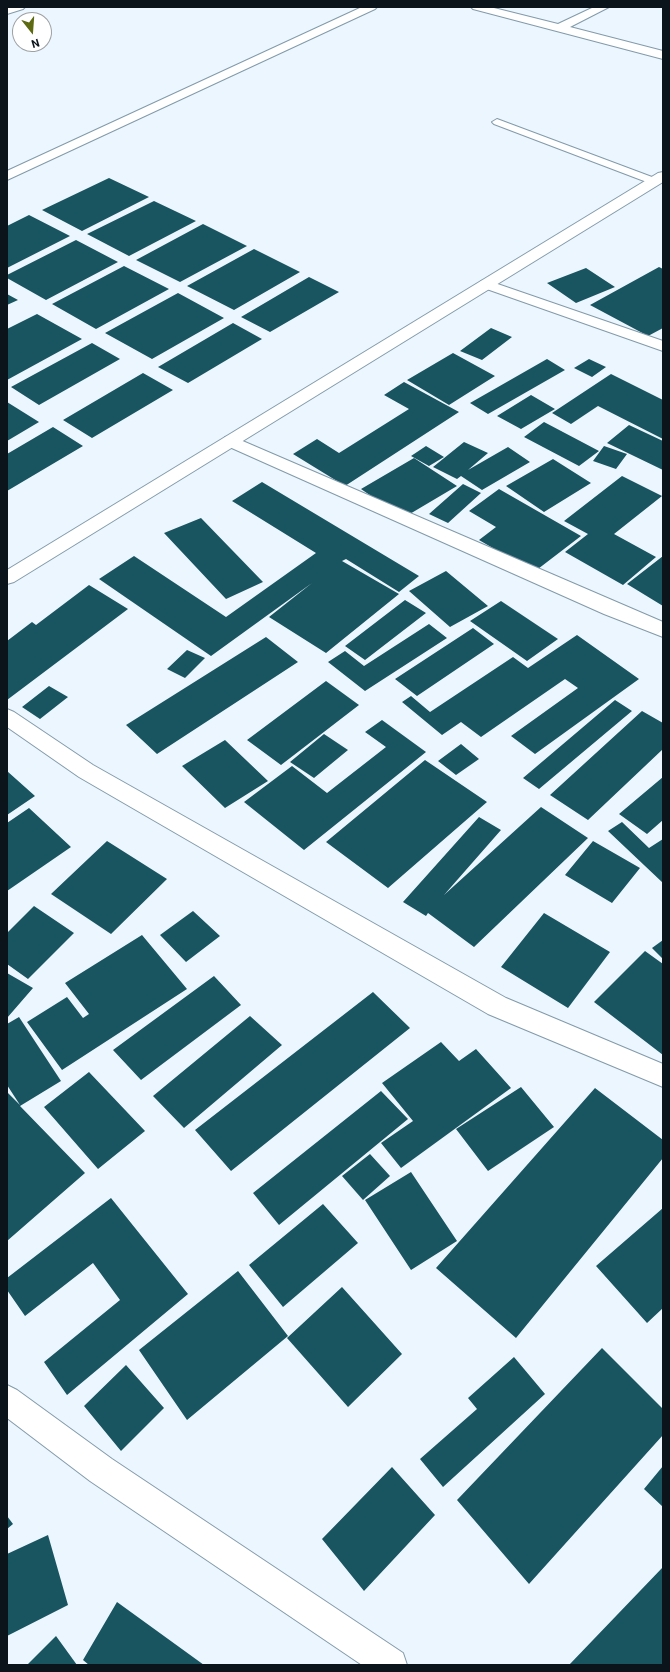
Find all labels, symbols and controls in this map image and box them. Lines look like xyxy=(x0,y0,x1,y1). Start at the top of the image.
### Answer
north arrow xyxy=(12,12,52,52)
text: N xyxy=(30,36,41,50)

